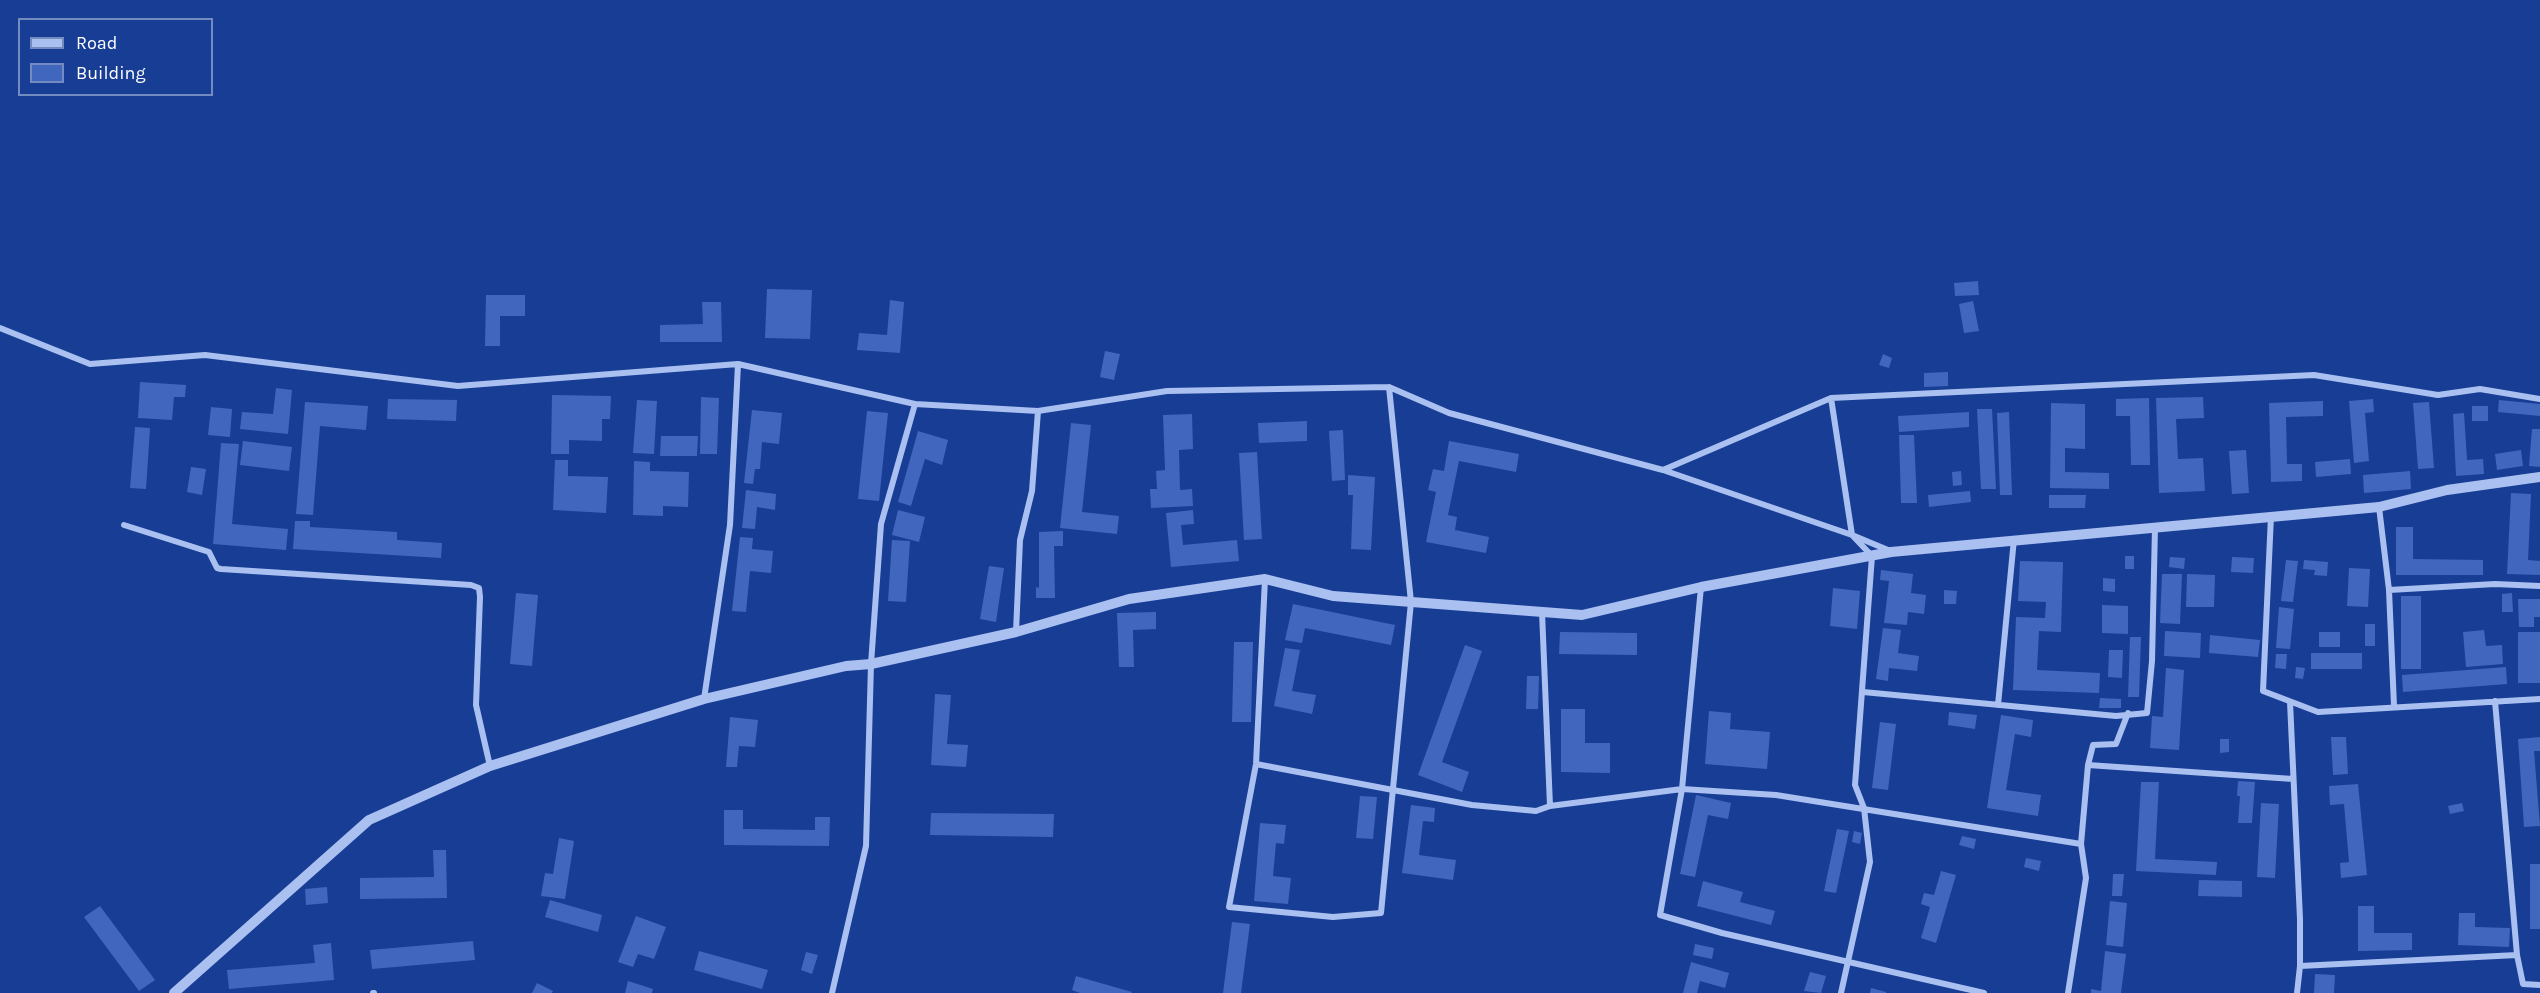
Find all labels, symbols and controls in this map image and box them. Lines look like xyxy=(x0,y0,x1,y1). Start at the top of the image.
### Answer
legend xyxy=(18,18,213,96)
text: Road xyxy=(76,32,117,54)
text: Building xyxy=(76,62,146,84)

